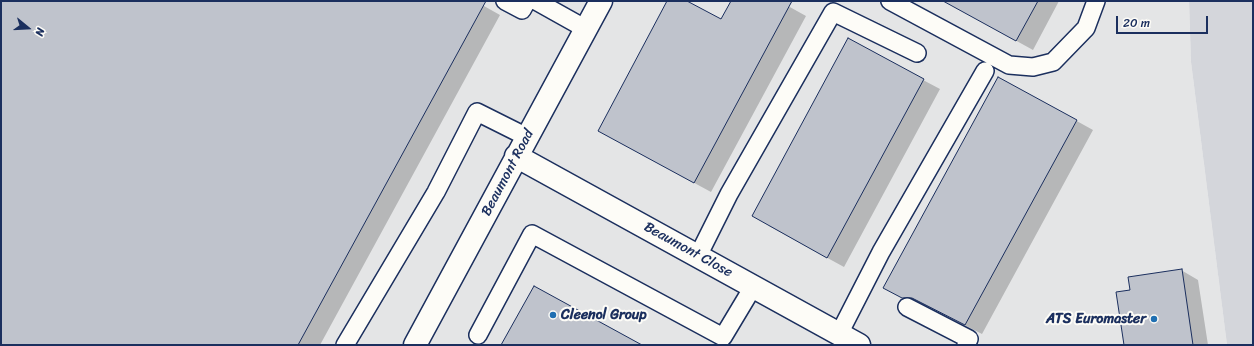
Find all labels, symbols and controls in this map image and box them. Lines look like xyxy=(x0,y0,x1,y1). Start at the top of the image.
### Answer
north arrow xyxy=(8,8,48,48)
scale bar xyxy=(1118,8,1210,34)
text: 20 m xyxy=(1123,12,1150,34)
text: N xyxy=(30,25,50,38)
street label: Beaumont Road xyxy=(478,127,538,219)
street label: Beaumont Close xyxy=(641,219,735,281)
place label: Cleenol Group xyxy=(561,307,647,323)
marker: Cleenol Group xyxy=(548,310,558,320)
place label: ATS Euromaster xyxy=(1046,311,1146,327)
marker: ATS Euromaster xyxy=(1149,314,1159,324)

